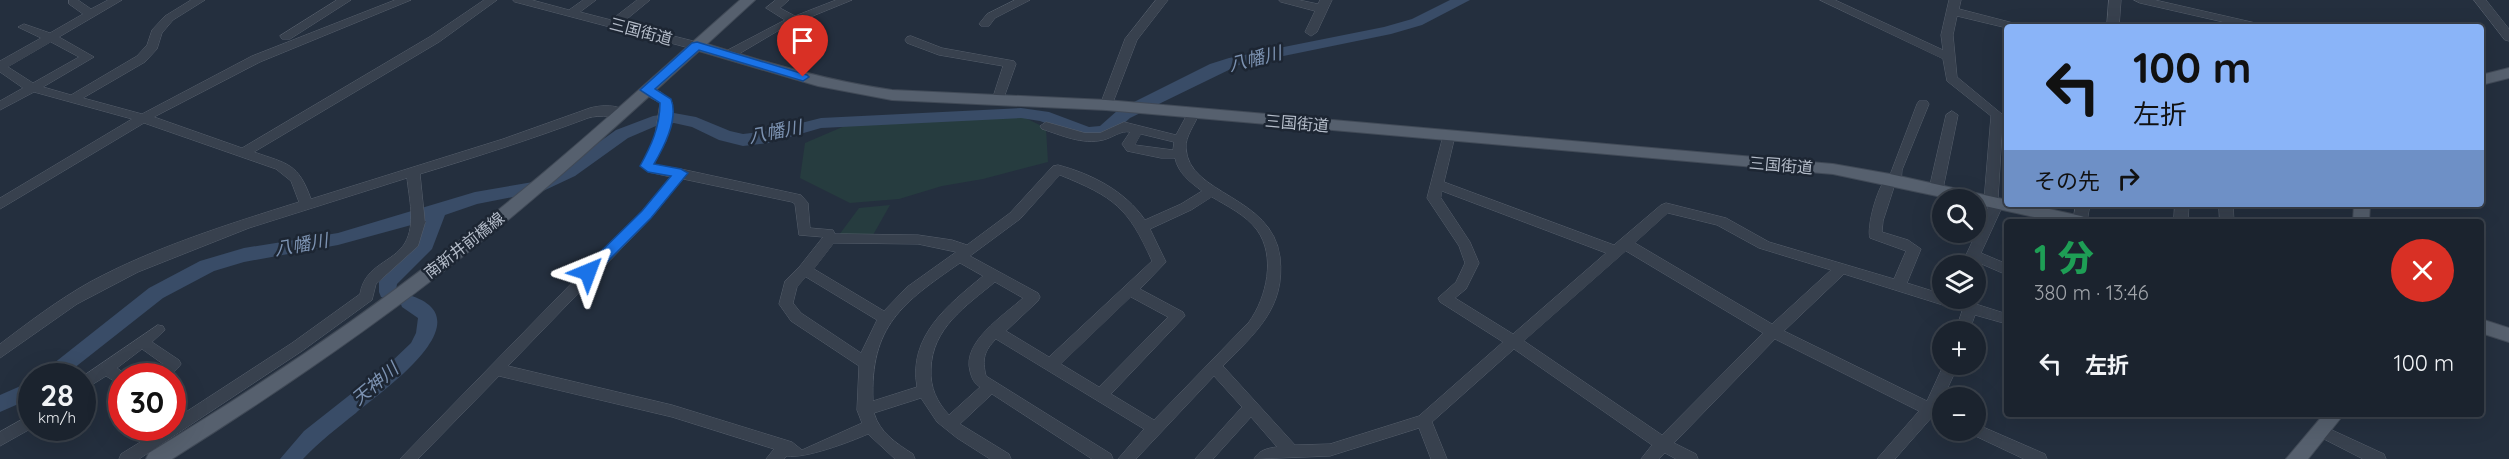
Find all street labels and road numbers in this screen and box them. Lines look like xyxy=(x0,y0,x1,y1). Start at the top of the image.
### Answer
street label: 三国街道 xyxy=(607,13,675,49)
street label: 三国街道 xyxy=(1264,110,1330,136)
street label: 三国街道 xyxy=(1748,152,1814,178)
street label: 南新井前橋線 xyxy=(420,208,508,282)

